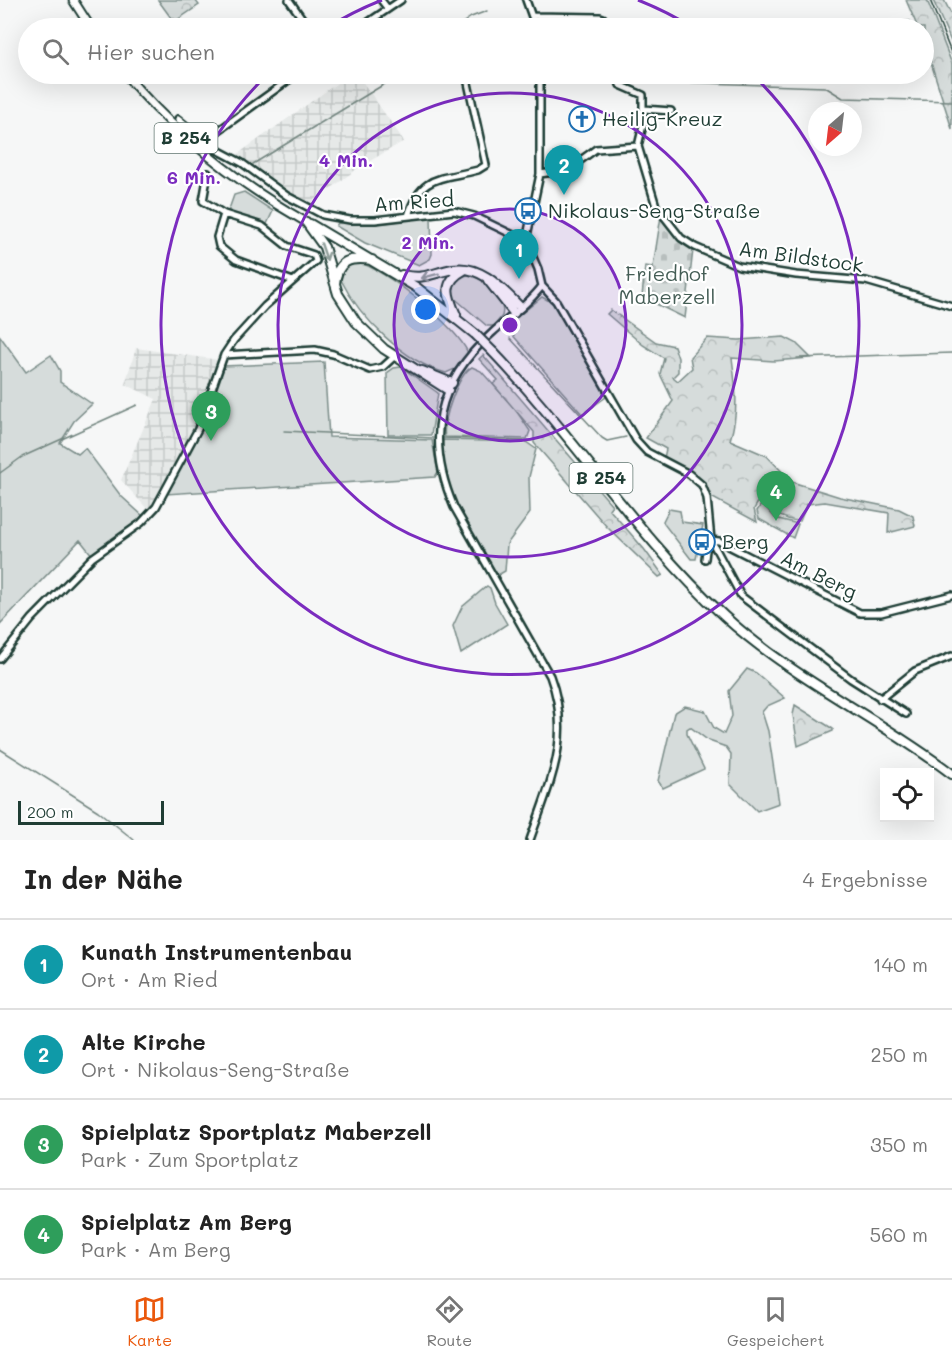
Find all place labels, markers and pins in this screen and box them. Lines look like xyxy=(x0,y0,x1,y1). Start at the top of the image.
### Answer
church icon: Heilig-Kreuz xyxy=(567,104,597,134)
place label: Heilig-Kreuz xyxy=(602,105,723,131)
pin: 2 xyxy=(544,146,584,195)
bus stop icon: Nikolaus-Seng-Straße xyxy=(513,196,543,226)
place label: Nikolaus-Seng-Straße xyxy=(548,197,760,223)
pin: 1 xyxy=(500,230,538,279)
centre of rings xyxy=(500,315,520,335)
pin: 3 xyxy=(192,392,230,441)
pin: 4 xyxy=(756,472,796,521)
bus stop icon: Berg xyxy=(687,527,717,557)
place label: Berg xyxy=(722,528,768,554)

